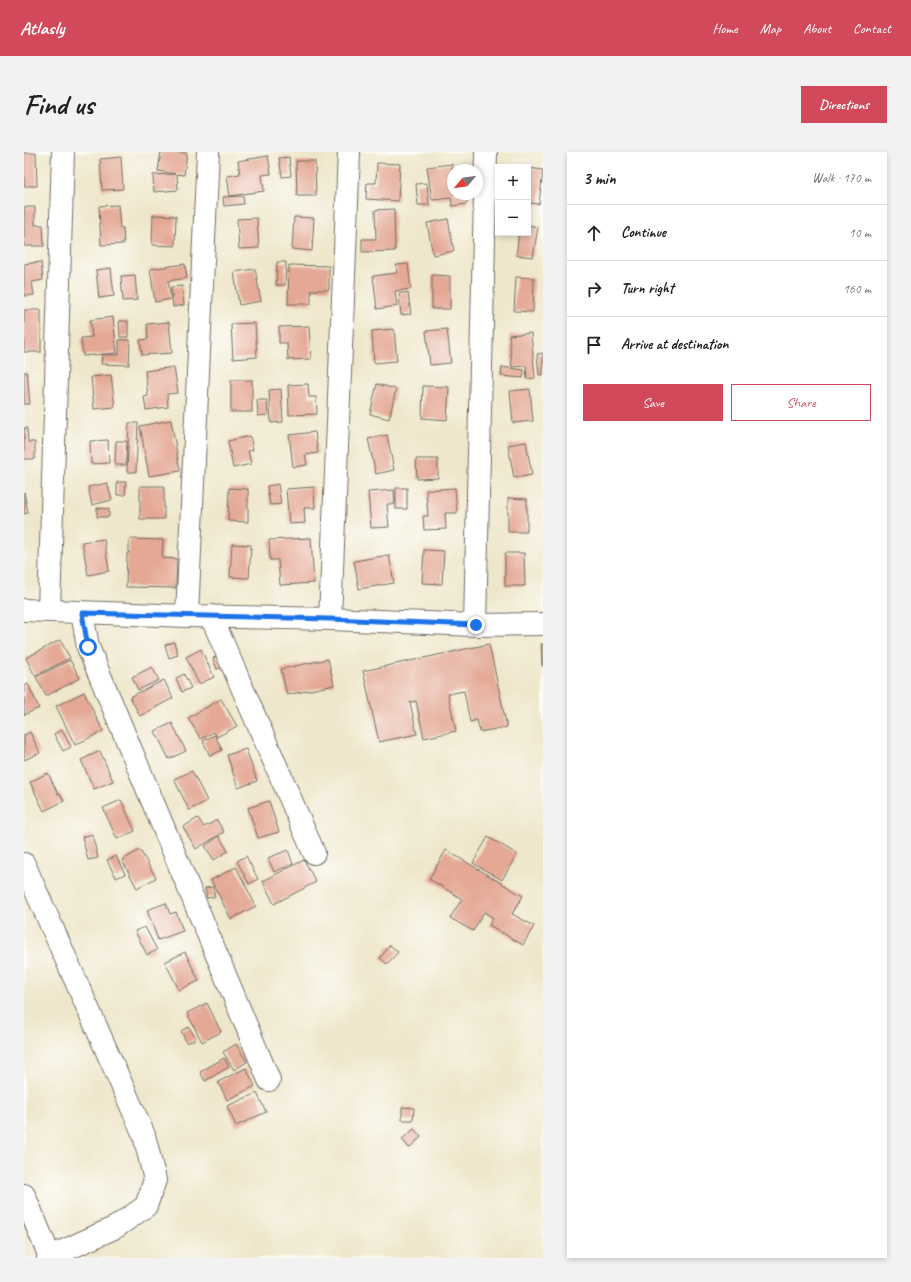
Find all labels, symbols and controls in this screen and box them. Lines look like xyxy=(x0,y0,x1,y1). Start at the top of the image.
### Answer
text: Atlasly xyxy=(20,16,64,40)
text: Home xyxy=(712,20,738,37)
text: Map xyxy=(760,20,781,37)
text: About xyxy=(803,20,831,37)
text: Contact xyxy=(853,20,891,37)
button: Directions xyxy=(801,86,887,123)
text: Find us xyxy=(24,87,94,122)
north arrow xyxy=(447,164,483,200)
map controls xyxy=(495,164,531,236)
button: + xyxy=(495,164,531,200)
text: 3 min xyxy=(583,168,616,189)
text: Walk · 170 m xyxy=(812,170,871,186)
button: − xyxy=(495,200,531,236)
icon: ahead xyxy=(583,222,605,244)
text: Continue xyxy=(621,223,666,242)
text: 10 m xyxy=(849,225,871,241)
icon: right xyxy=(583,278,605,300)
text: Turn right xyxy=(621,279,674,298)
text: 160 m xyxy=(843,281,871,297)
icon: arrive xyxy=(583,334,605,356)
text: Arrive at destination xyxy=(621,335,728,354)
button: Save xyxy=(583,384,723,421)
button: Share xyxy=(731,384,871,421)
route end xyxy=(467,616,485,634)
route start xyxy=(79,638,97,656)

